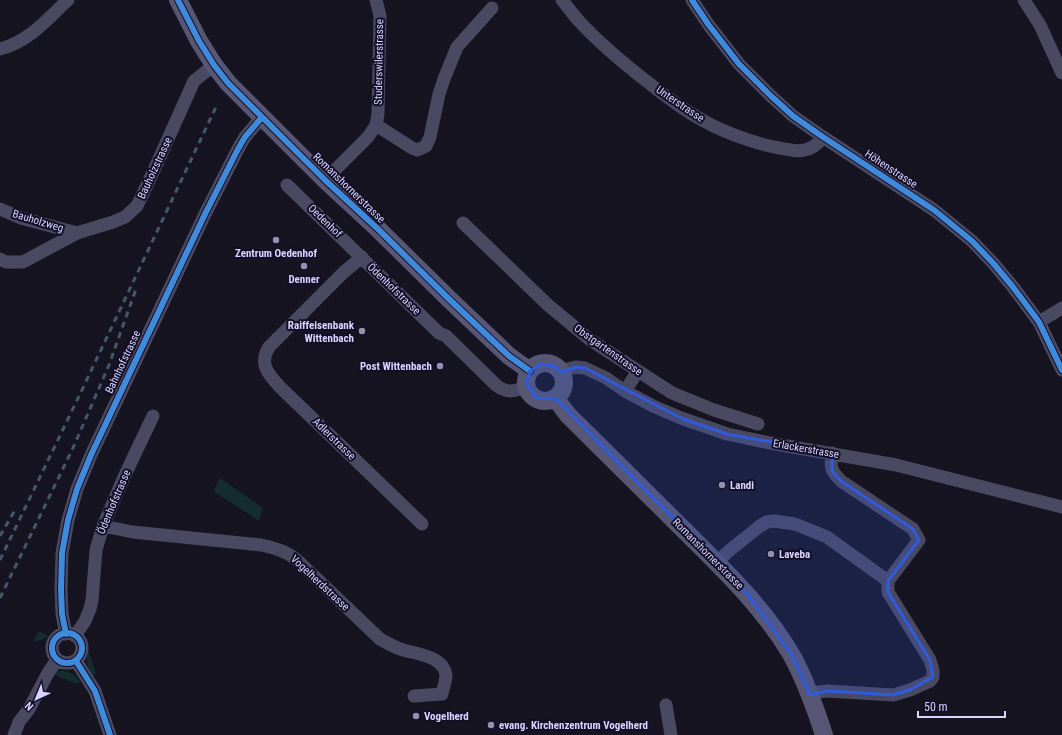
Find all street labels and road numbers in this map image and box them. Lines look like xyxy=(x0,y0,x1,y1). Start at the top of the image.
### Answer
street label: Studerswilerstrasse xyxy=(372,19,386,105)
street label: Unterstrasse xyxy=(654,83,706,125)
street label: Bauholzstrasse xyxy=(135,135,175,201)
street label: Höhenstrasse xyxy=(862,147,920,191)
street label: Romanshornerstrasse xyxy=(310,150,388,226)
street label: Oedenhof xyxy=(305,202,345,241)
street label: Bauholzweg xyxy=(11,207,65,235)
street label: Ödenhofstrasse xyxy=(365,260,423,318)
street label: Obstgartenstrasse xyxy=(571,322,645,378)
street label: Bahnhofstrasse xyxy=(103,328,143,396)
street label: Adlerstrasse xyxy=(310,415,358,463)
street label: Erlackerstrasse xyxy=(772,437,840,461)
street label: Ödenhofstrasse xyxy=(95,468,133,536)
street label: Romanshornerstrasse xyxy=(670,516,746,592)
street label: Vogelherdstrasse xyxy=(288,552,352,614)

